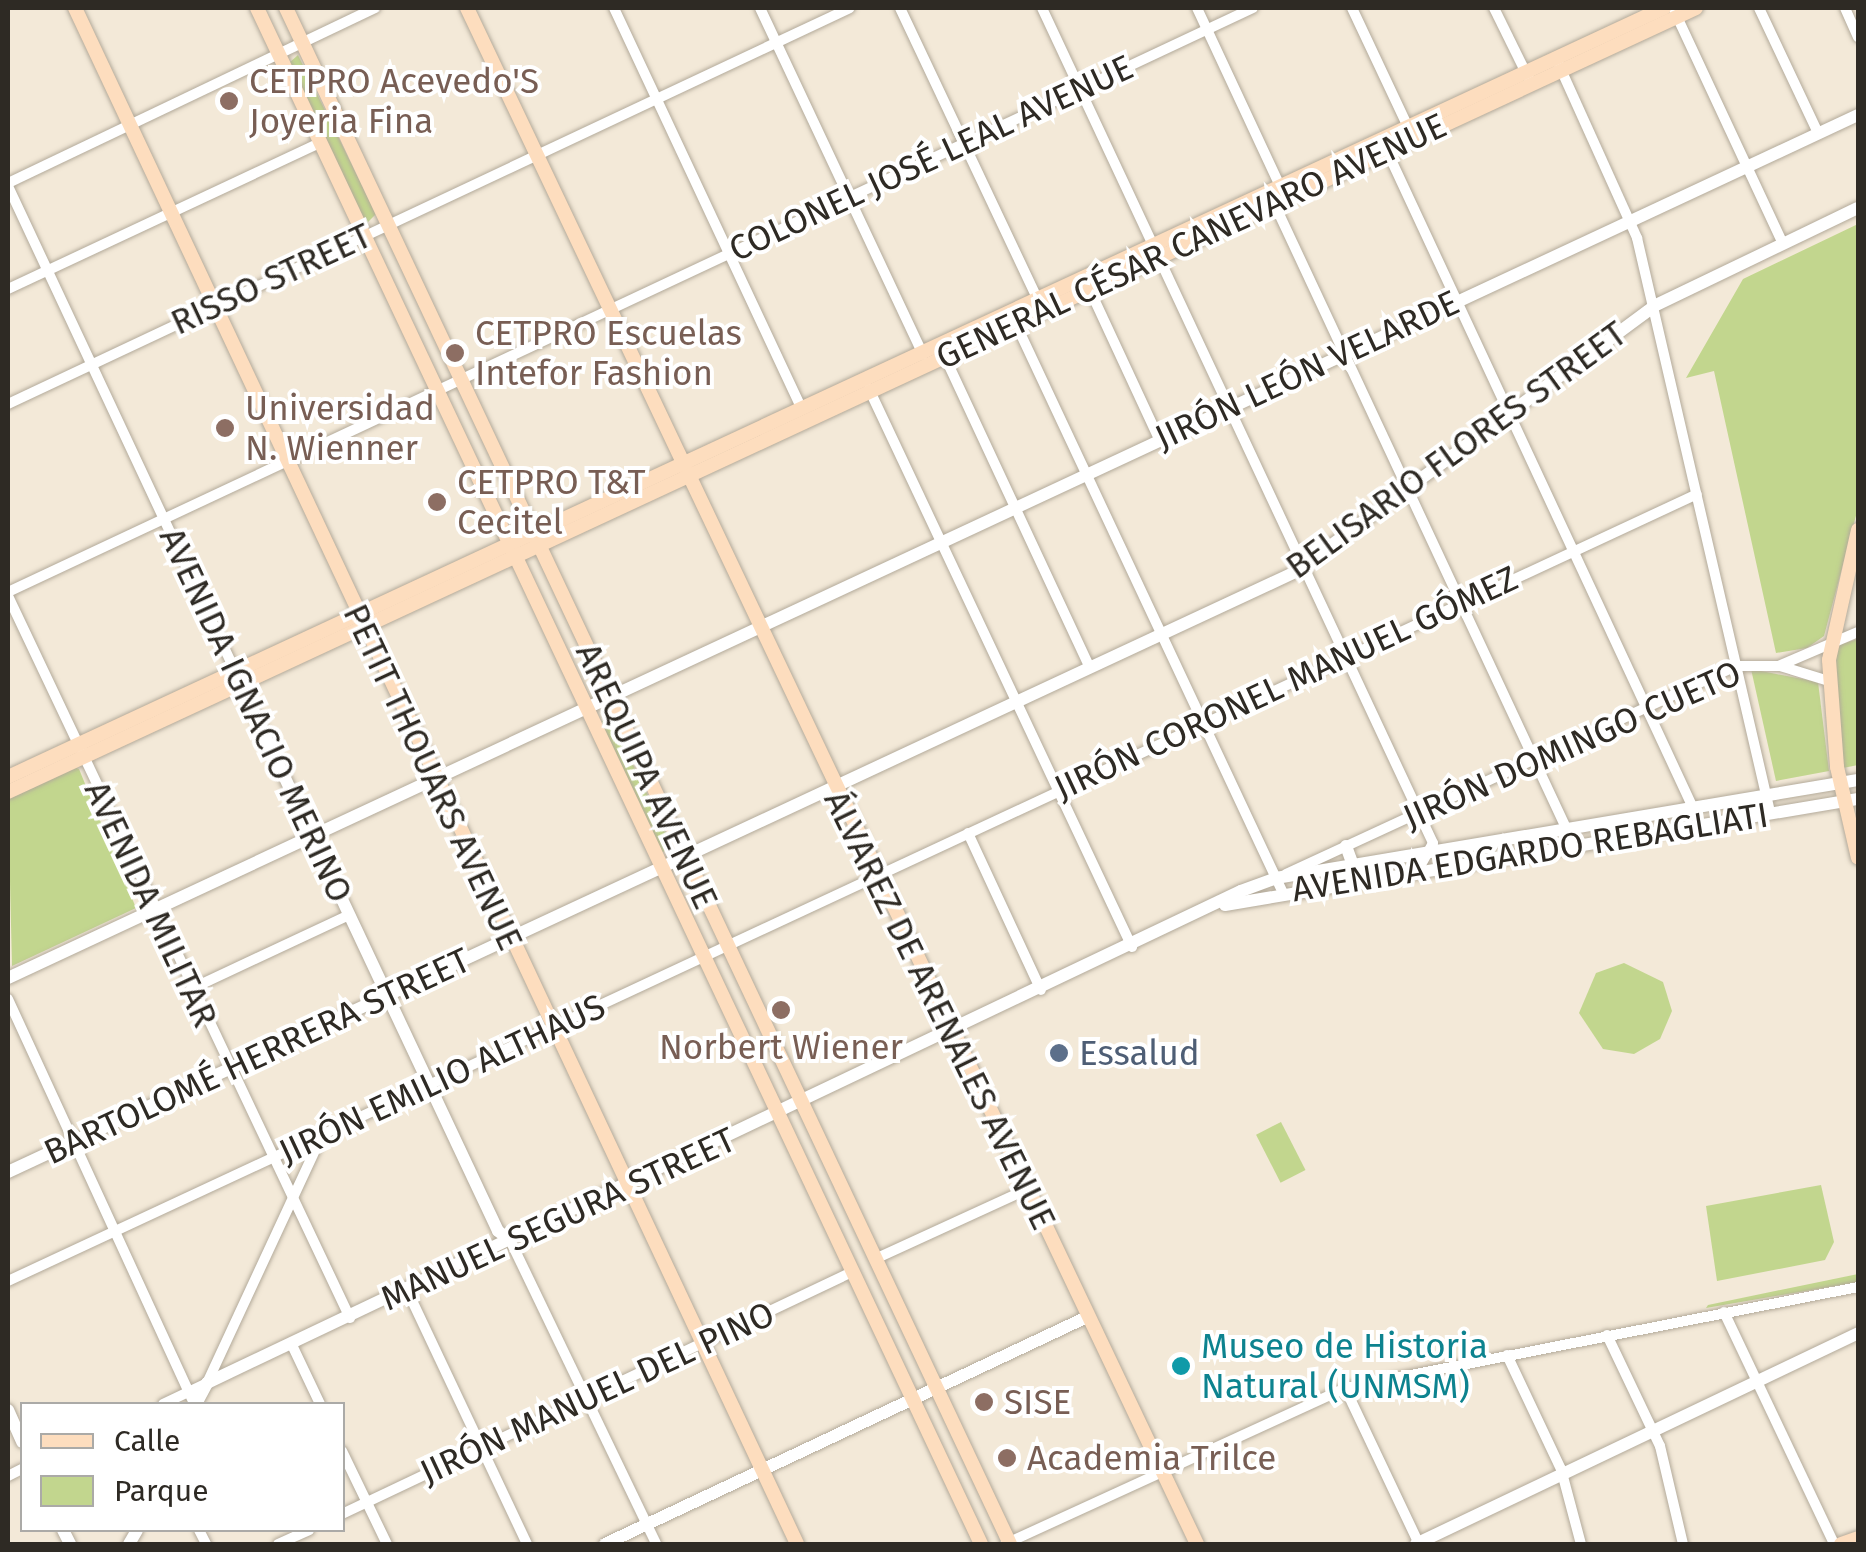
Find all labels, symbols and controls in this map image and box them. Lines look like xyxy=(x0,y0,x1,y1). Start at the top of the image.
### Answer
street label: COLONEL JOSÉ LEAL AVENUE xyxy=(722,46,1140,270)
place label: CETPRO Acevedo'S Joyeria Fina xyxy=(249,60,539,142)
marker: CETPRO Acevedo'S Joyeria Fina xyxy=(218,90,240,112)
street label: GENERAL CÉSAR CANEVARO AVENUE xyxy=(929,104,1453,378)
street label: RISSO STREET xyxy=(164,214,378,344)
street label: JIRÓN LEÓN VELARDE xyxy=(1148,281,1466,459)
place label: CETPRO Escuelas Intefor Fashion xyxy=(475,312,742,394)
street label: BELISARIO FLORES STREET xyxy=(1278,313,1634,587)
marker: CETPRO Escuelas Intefor Fashion xyxy=(444,342,466,364)
place label: Universidad N. Wienner xyxy=(245,387,435,469)
marker: Universidad N. Wienner xyxy=(214,417,236,439)
place label: CETPRO T&T Cecitel xyxy=(457,461,646,543)
marker: CETPRO T&T Cecitel xyxy=(426,491,448,513)
street label: AVENIDA IGNACIO MERINO xyxy=(151,521,361,909)
street label: JIRÓN CORONEL MANUEL GÓMEZ xyxy=(1048,557,1524,809)
street label: PETIT THOUARS AVENUE xyxy=(334,597,532,957)
street label: AREQUIPA AVENUE xyxy=(567,636,727,916)
street label: JIRÓN DOMINGO CUETO xyxy=(1397,652,1747,838)
street label: AVENIDA MILITAR xyxy=(76,774,226,1034)
street label: ÁLVAREZ DE ARENALES AVENUE xyxy=(815,784,1065,1236)
street label: AVENIDA EDGARDO REBAGLIATI xyxy=(1289,794,1771,910)
street label: BARTOLOMÉ HERRERA STREET xyxy=(37,939,477,1173)
street label: JIRÓN EMILIO ALTHAUS xyxy=(272,985,612,1173)
marker: Norbert Wiener xyxy=(770,999,792,1021)
place label: Norbert Wiener xyxy=(659,1026,903,1068)
place label: Essalud xyxy=(1079,1032,1200,1074)
marker: Essalud xyxy=(1048,1042,1070,1064)
street label: MANUEL SEGURA STREET xyxy=(374,1118,742,1320)
street label: JIRÓN MANUEL DEL PINO xyxy=(413,1292,781,1494)
place label: Museo de Historia Natural (UNMSM) xyxy=(1201,1325,1488,1407)
marker: Museo de Historia Natural (UNMSM) xyxy=(1170,1355,1192,1377)
place label: SISE xyxy=(1004,1381,1071,1423)
marker: SISE xyxy=(973,1391,995,1413)
legend xyxy=(20,1402,345,1532)
text: Calle xyxy=(114,1423,180,1459)
place label: Academia Trilce xyxy=(1027,1437,1276,1479)
marker: Academia Trilce xyxy=(996,1447,1018,1469)
text: Parque xyxy=(114,1473,209,1509)

